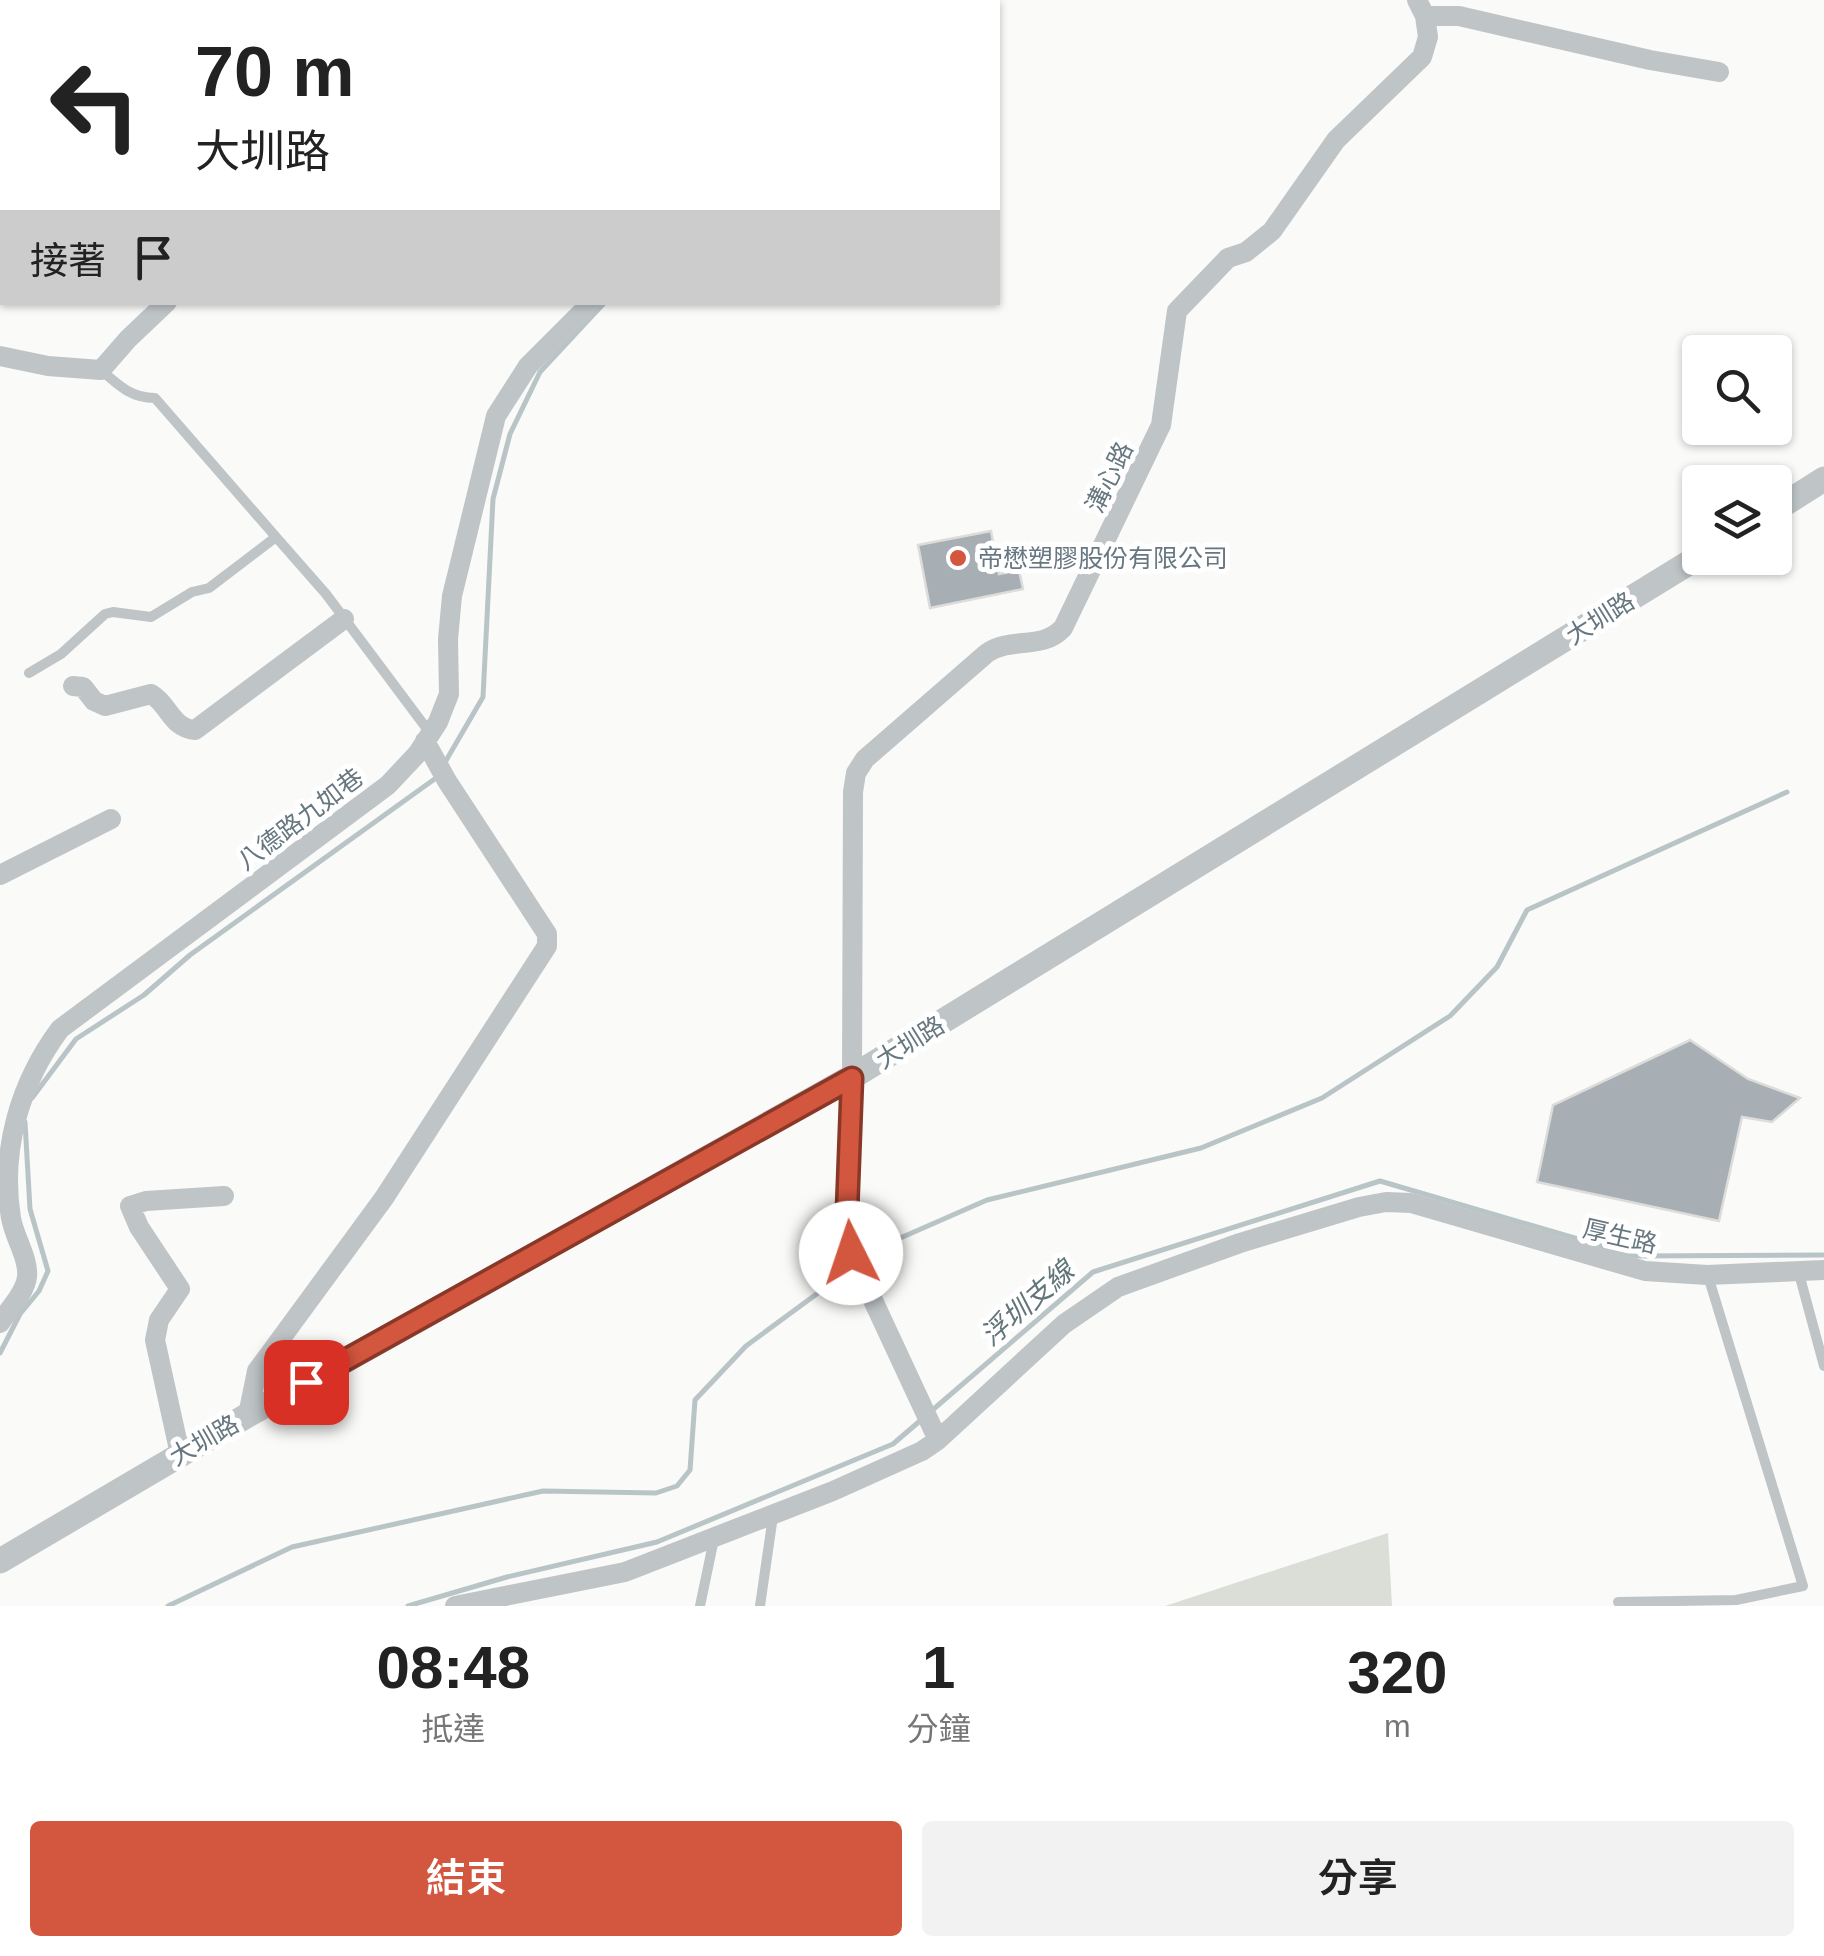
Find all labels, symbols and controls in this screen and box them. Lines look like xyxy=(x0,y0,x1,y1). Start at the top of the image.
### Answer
text: 70 m xyxy=(195,33,355,111)
icon: left xyxy=(30,40,160,170)
text: 大圳路 xyxy=(195,126,330,177)
icon: arrive xyxy=(126,230,181,285)
text: 接著 xyxy=(30,240,106,282)
map controls xyxy=(1682,335,1792,575)
button: search xyxy=(1682,335,1792,445)
street label: 溝心路 xyxy=(1080,437,1138,517)
button: layers xyxy=(1682,465,1792,575)
place label: 帝懋塑膠股份有限公司 xyxy=(978,544,1228,572)
marker: 帝懋塑膠股份有限公司 xyxy=(947,547,969,569)
street label: 大圳路 xyxy=(1561,586,1639,650)
street label: 八德路九如巷 xyxy=(232,763,368,875)
street label: 大圳路 xyxy=(871,1010,949,1074)
position arrow xyxy=(799,1201,903,1305)
street label: 厚生路 xyxy=(1580,1214,1660,1258)
water label: 浮圳支線 xyxy=(975,1253,1082,1352)
pin xyxy=(264,1340,349,1425)
icon: arrive xyxy=(279,1355,334,1410)
street label: 大圳路 xyxy=(165,1409,243,1471)
text: 08:48 xyxy=(377,1634,530,1701)
text: 1 xyxy=(922,1634,955,1701)
text: 320 xyxy=(1347,1639,1447,1706)
text: m xyxy=(1384,1708,1411,1744)
text: 抵達 xyxy=(421,1711,485,1747)
text: 分鐘 xyxy=(907,1711,971,1747)
button: 結束 xyxy=(30,1821,902,1936)
button: 分享 xyxy=(922,1821,1794,1936)

